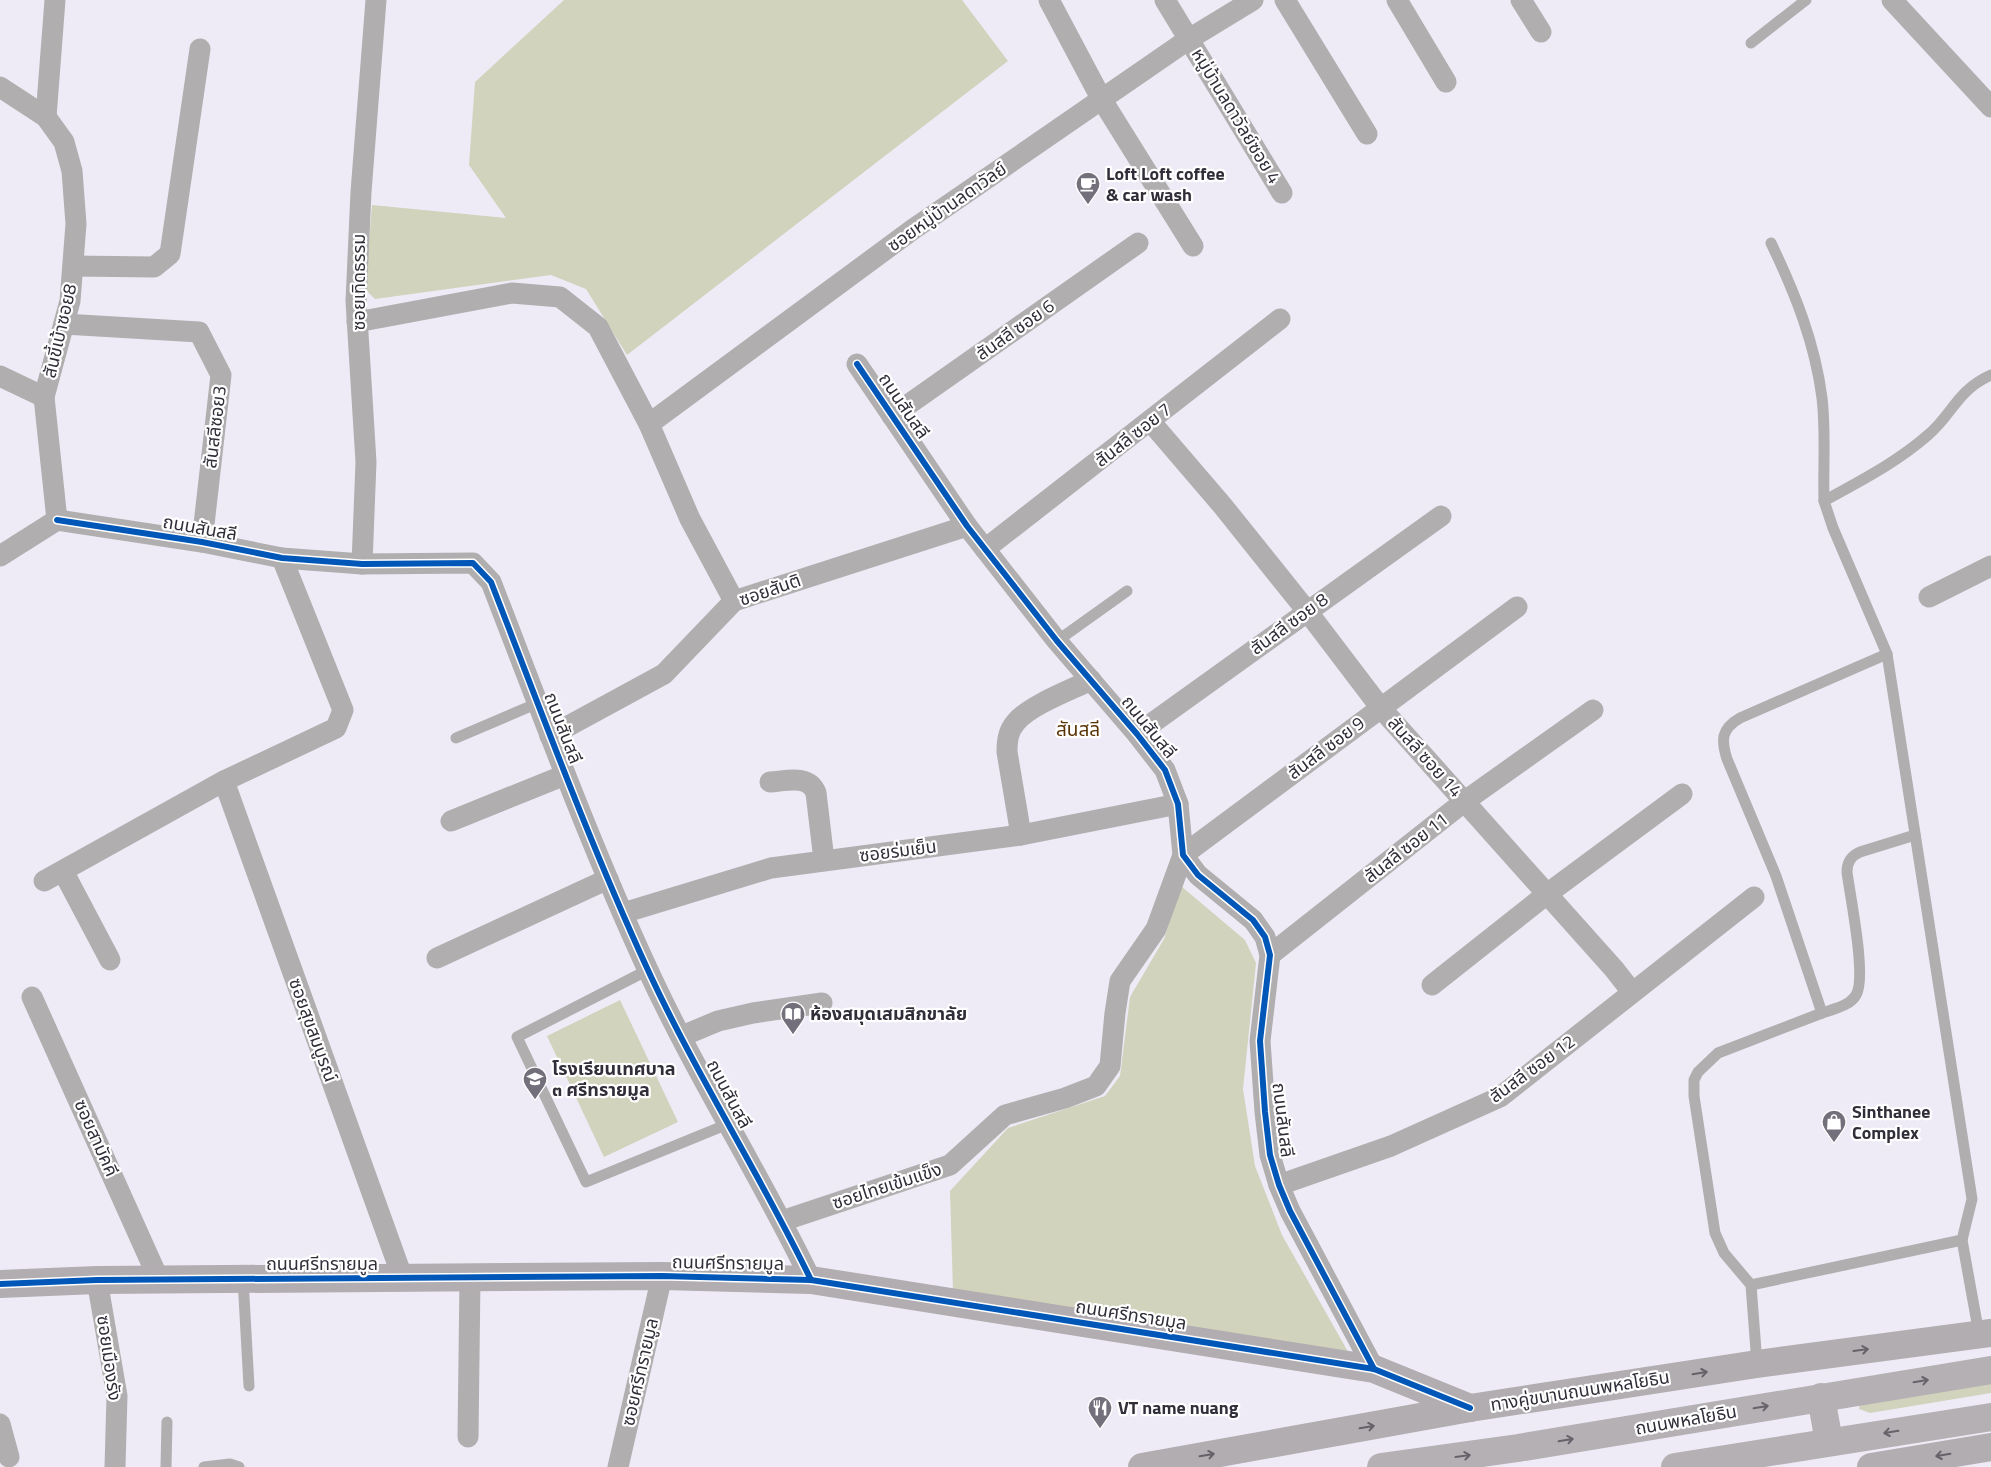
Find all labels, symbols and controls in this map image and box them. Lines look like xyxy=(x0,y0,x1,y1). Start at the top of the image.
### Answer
street label: หมู่บ้านลดาวัลย์ซอย 4 xyxy=(1185,43,1288,189)
street label: ซอยหมู่บ้านลดาวัลย์ xyxy=(881,155,1012,258)
place label: Loft Loft coffee & car wash xyxy=(1106,160,1225,208)
cafe icon: Loft Loft coffee & car wash xyxy=(1075,171,1101,205)
street label: ซอยเทิดธรรม xyxy=(345,234,372,330)
street label: สันขี้เบ้าซอย8 xyxy=(36,281,83,380)
street label: สันสลี ซอย 6 xyxy=(970,292,1060,367)
street label: ถนนสันสลี xyxy=(872,367,937,444)
street label: สันสลีซอย3 xyxy=(196,384,233,470)
street label: สันสลี ซอย 7 xyxy=(1089,396,1177,473)
street label: ถนนสันสลี xyxy=(161,508,239,547)
street label: ซอยสันติ xyxy=(735,566,804,613)
street label: สันสลี ซอย 8 xyxy=(1244,586,1333,661)
street label: ถนนสันสลี xyxy=(537,688,589,768)
street label: ถนนสันสลี xyxy=(1115,689,1183,764)
street label: สันสลี ซอย 9 xyxy=(1281,709,1370,786)
street label: สันสลี ซอย 14 xyxy=(1382,710,1469,803)
district label: สันสลี xyxy=(1056,714,1100,743)
street label: สันสลี ซอย 11 xyxy=(1358,806,1454,889)
street label: ซอยร่มเย็น xyxy=(858,832,938,869)
street label: ซอยสุขสมบูรณ์ xyxy=(282,974,345,1085)
place label: ห้องสมุดเสมสิกขาลัย xyxy=(810,1000,967,1027)
library icon: ห้องสมุดเสมสิกขาลัย xyxy=(780,1001,806,1035)
street label: สันสลี ซอย 12 xyxy=(1483,1028,1581,1109)
street label: ถนนสันสลี xyxy=(700,1054,759,1133)
place label: โรงเรียนเทศบาล ๓ ศรีทรายมูล xyxy=(552,1055,676,1103)
school or university icon: โรงเรียนเทศบาล ๓ ศรีทรายมูล xyxy=(522,1066,548,1100)
street label: ถนนสันสลี xyxy=(1266,1081,1301,1159)
street label: ซอยสามัคคี xyxy=(67,1095,125,1181)
place label: Sinthanee Complex xyxy=(1852,1098,1930,1146)
shop icon: Sinthanee Complex xyxy=(1821,1109,1847,1143)
street label: ซอยไทยเข้มแข็ง xyxy=(829,1155,945,1216)
street label: ถนนศรีทรายมูล xyxy=(672,1248,784,1277)
street label: ถนนศรีทรายมูล xyxy=(266,1250,378,1277)
street label: ถนนศรีทรายมูล xyxy=(1074,1292,1189,1337)
street label: ซอยเมืองรัง xyxy=(90,1314,129,1402)
street label: ซอยศรีทรายมูล xyxy=(614,1315,665,1429)
one-way arrow xyxy=(1852,1345,1868,1355)
street label: ทางคู่ขนานถนนพหลโยธิน xyxy=(1488,1363,1671,1418)
one-way arrow xyxy=(1692,1368,1708,1378)
one-way arrow xyxy=(1913,1375,1929,1385)
place label: VT name nuang xyxy=(1118,1394,1239,1421)
restaurant icon: VT name nuang xyxy=(1087,1395,1113,1429)
street label: ถนนพหลโยธิน xyxy=(1633,1397,1739,1442)
one-way arrow xyxy=(1753,1402,1769,1412)
one-way arrow xyxy=(1358,1421,1374,1431)
one-way arrow xyxy=(1883,1428,1899,1438)
one-way arrow xyxy=(1558,1434,1574,1444)
one-way arrow xyxy=(1198,1450,1214,1460)
one-way arrow xyxy=(1455,1450,1471,1460)
one-way arrow xyxy=(1935,1450,1951,1460)

